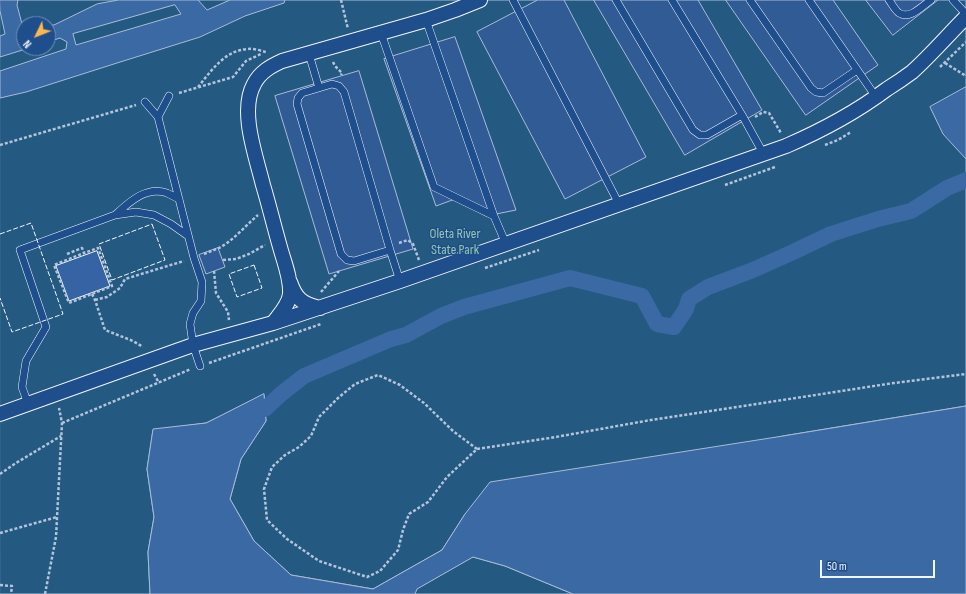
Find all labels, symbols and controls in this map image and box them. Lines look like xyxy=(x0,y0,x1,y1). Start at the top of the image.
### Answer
north arrow xyxy=(16,16,56,56)
text: N xyxy=(21,37,34,50)
park label: Oleta River State Park xyxy=(430,226,480,258)
scale bar xyxy=(822,552,937,578)
text: 50 m xyxy=(827,559,847,574)

